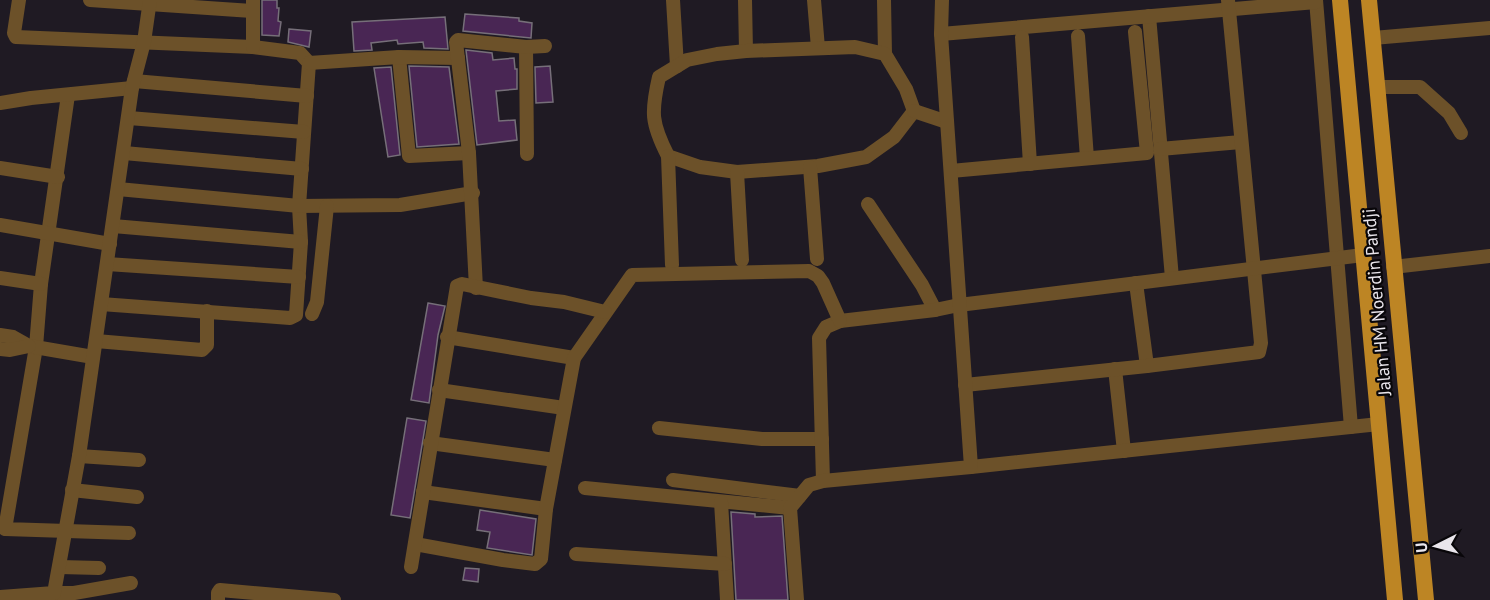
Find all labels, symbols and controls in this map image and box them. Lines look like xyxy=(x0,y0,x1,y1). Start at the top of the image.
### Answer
street label: Jalan HM Noerdin Pandji xyxy=(1357,207,1396,398)
north arrow xyxy=(1406,516,1466,576)
text: U xyxy=(1411,542,1432,554)

